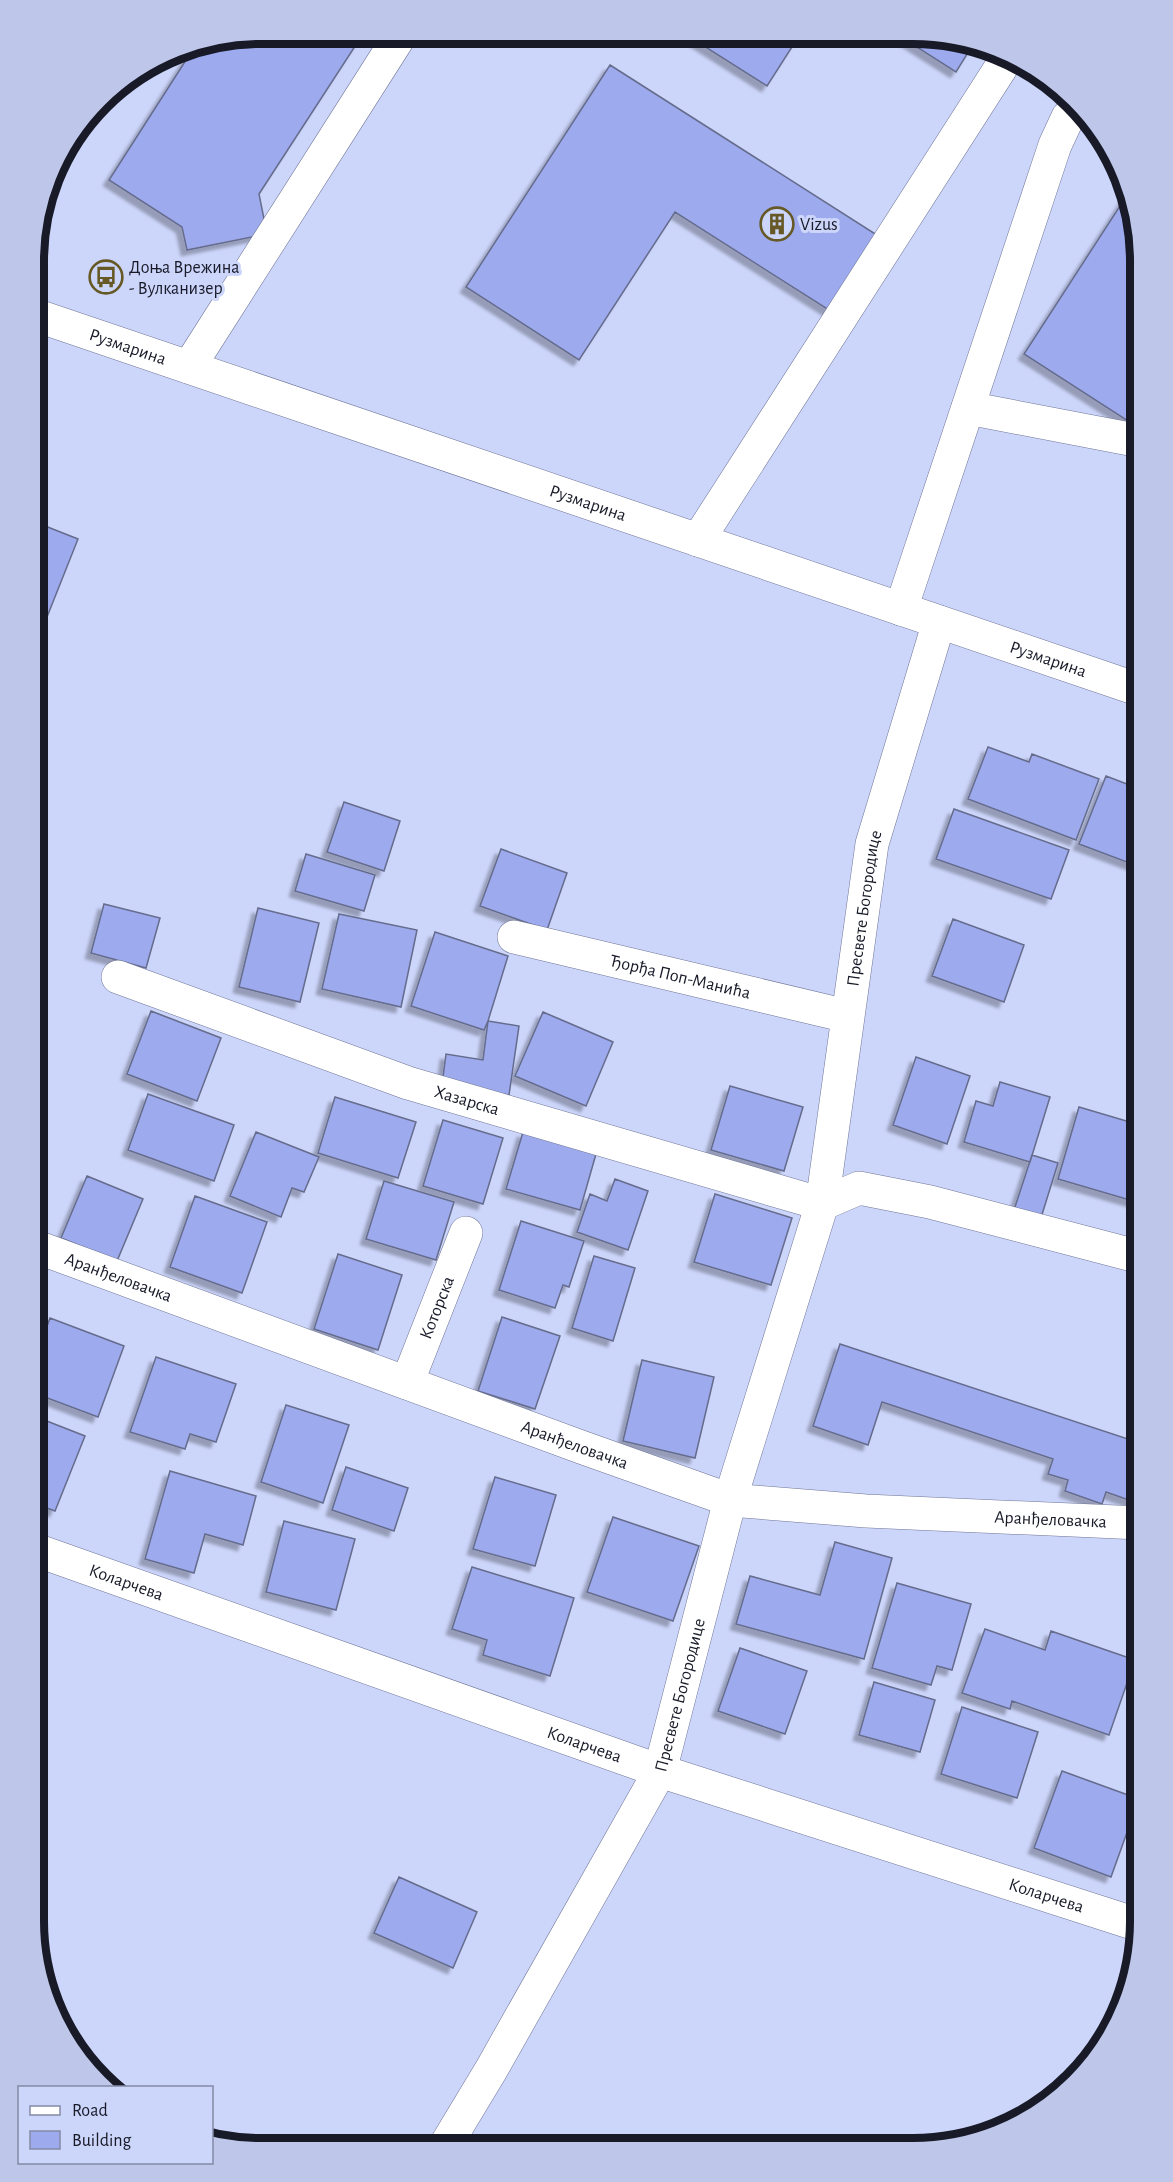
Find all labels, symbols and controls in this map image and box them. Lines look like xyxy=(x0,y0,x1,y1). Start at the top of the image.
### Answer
building icon: Vizus xyxy=(759,206,795,242)
place label: Vizus xyxy=(800,216,838,234)
bus stop icon: Доња Врежина - Вулканизер xyxy=(88,259,124,295)
place label: Доња Врежина - Вулканизер xyxy=(129,259,240,298)
street label: Рузмарина xyxy=(87,326,168,369)
street label: Рузмарина xyxy=(547,482,628,525)
street label: Рузмарина xyxy=(1007,638,1089,681)
street label: Пресвете Богородице xyxy=(844,828,886,988)
street label: Ђорђа Поп-Манића xyxy=(608,952,752,1003)
street label: Хазарска xyxy=(432,1083,501,1119)
street label: Аранђеловачка xyxy=(62,1250,174,1306)
street label: Которска xyxy=(417,1274,458,1342)
street label: Аранђеловачка xyxy=(518,1418,630,1473)
street label: Аранђеловачка xyxy=(994,1509,1107,1532)
street label: Коларчева xyxy=(86,1562,166,1604)
street label: Пресвете Богородице xyxy=(652,1616,709,1774)
street label: Коларчева xyxy=(545,1724,624,1767)
street label: Коларчева xyxy=(1006,1876,1086,1917)
legend xyxy=(18,2086,213,2164)
text: Road xyxy=(72,2102,108,2120)
text: Building xyxy=(72,2132,132,2150)

